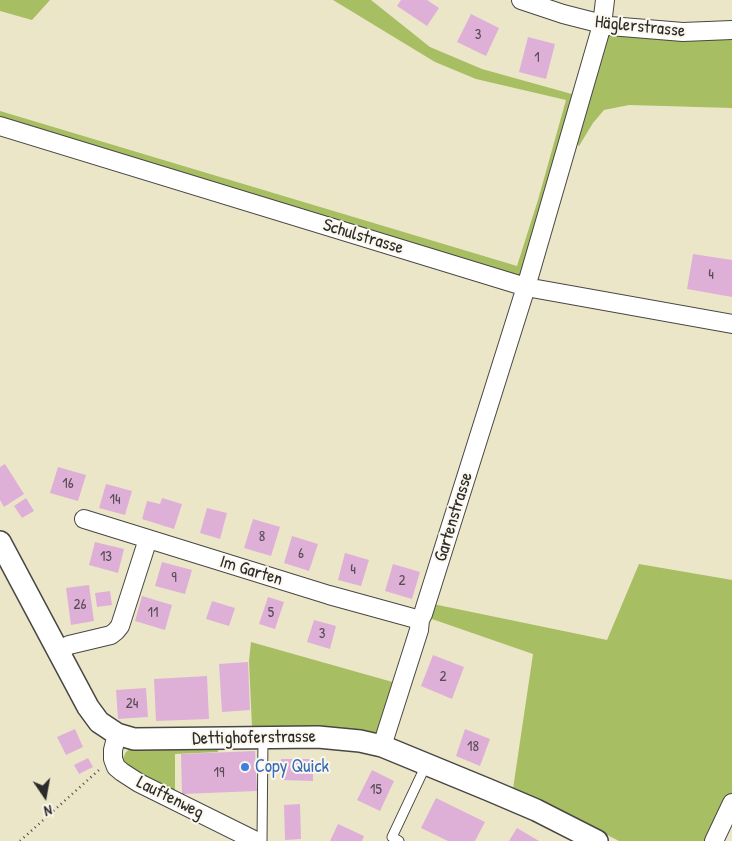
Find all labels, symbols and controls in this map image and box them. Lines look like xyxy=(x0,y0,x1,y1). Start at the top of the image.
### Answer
street label: Häglerstrasse xyxy=(594,12,686,42)
house number: 3 xyxy=(475,26,481,44)
house number: 1 xyxy=(534,49,540,67)
street label: Schulstrasse xyxy=(320,215,406,259)
house number: 4 xyxy=(708,266,714,284)
street label: Gartenstrasse xyxy=(430,470,478,564)
house number: 16 xyxy=(62,475,74,493)
house number: 14 xyxy=(109,491,121,509)
house number: 8 xyxy=(259,528,265,546)
house number: 6 xyxy=(298,545,304,563)
house number: 13 xyxy=(100,548,112,566)
street label: Im Garten xyxy=(217,551,285,591)
house number: 4 xyxy=(350,561,356,579)
house number: 9 xyxy=(171,569,177,587)
house number: 2 xyxy=(398,572,406,590)
house number: 26 xyxy=(73,596,87,614)
house number: 11 xyxy=(148,604,158,622)
house number: 5 xyxy=(268,604,274,622)
house number: 3 xyxy=(319,625,325,643)
house number: 2 xyxy=(439,668,447,686)
house number: 24 xyxy=(126,695,138,713)
street label: Dettighoferstrasse xyxy=(192,726,316,750)
house number: 18 xyxy=(467,738,479,756)
place label: Copy Quick xyxy=(255,756,329,778)
marker: Copy Quick xyxy=(239,761,251,773)
house number: 19 xyxy=(214,764,224,782)
north arrow xyxy=(20,771,70,821)
street label: Lauftenweg xyxy=(133,772,207,824)
house number: 15 xyxy=(370,781,382,799)
text: N xyxy=(43,801,54,821)

